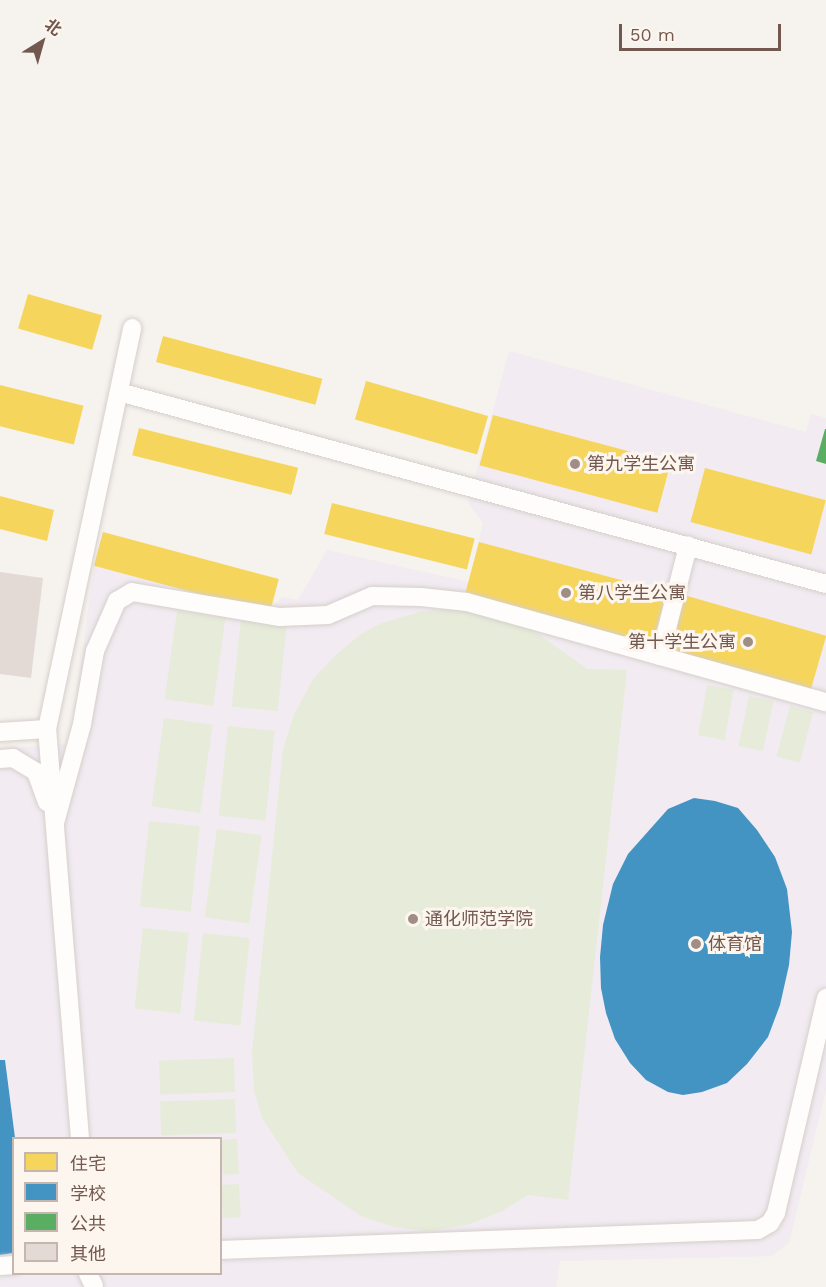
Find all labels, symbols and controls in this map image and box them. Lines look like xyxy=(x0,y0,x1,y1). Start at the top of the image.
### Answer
north arrow xyxy=(12,12,72,72)
scale bar xyxy=(622,12,784,50)
text: 北 xyxy=(41,15,65,40)
text: 50 m xyxy=(630,24,675,45)
place label: 第九学生公寓 xyxy=(587,453,695,475)
marker: 第九学生公寓 xyxy=(568,457,582,471)
place label: 第八学生公寓 xyxy=(578,582,686,604)
marker: 第八学生公寓 xyxy=(559,586,573,600)
place label: 第十学生公寓 xyxy=(628,631,736,653)
marker: 第十学生公寓 xyxy=(741,635,755,649)
place label: 通化师范学院 xyxy=(425,908,533,930)
marker: 通化师范学院 xyxy=(406,912,420,926)
place label: 体育馆 xyxy=(708,933,762,955)
marker: 体育馆 xyxy=(689,937,703,951)
legend xyxy=(12,1137,222,1275)
text: 住宅 xyxy=(70,1153,106,1174)
text: 学校 xyxy=(70,1183,106,1204)
text: 公共 xyxy=(70,1213,106,1234)
text: 其他 xyxy=(70,1243,106,1264)

